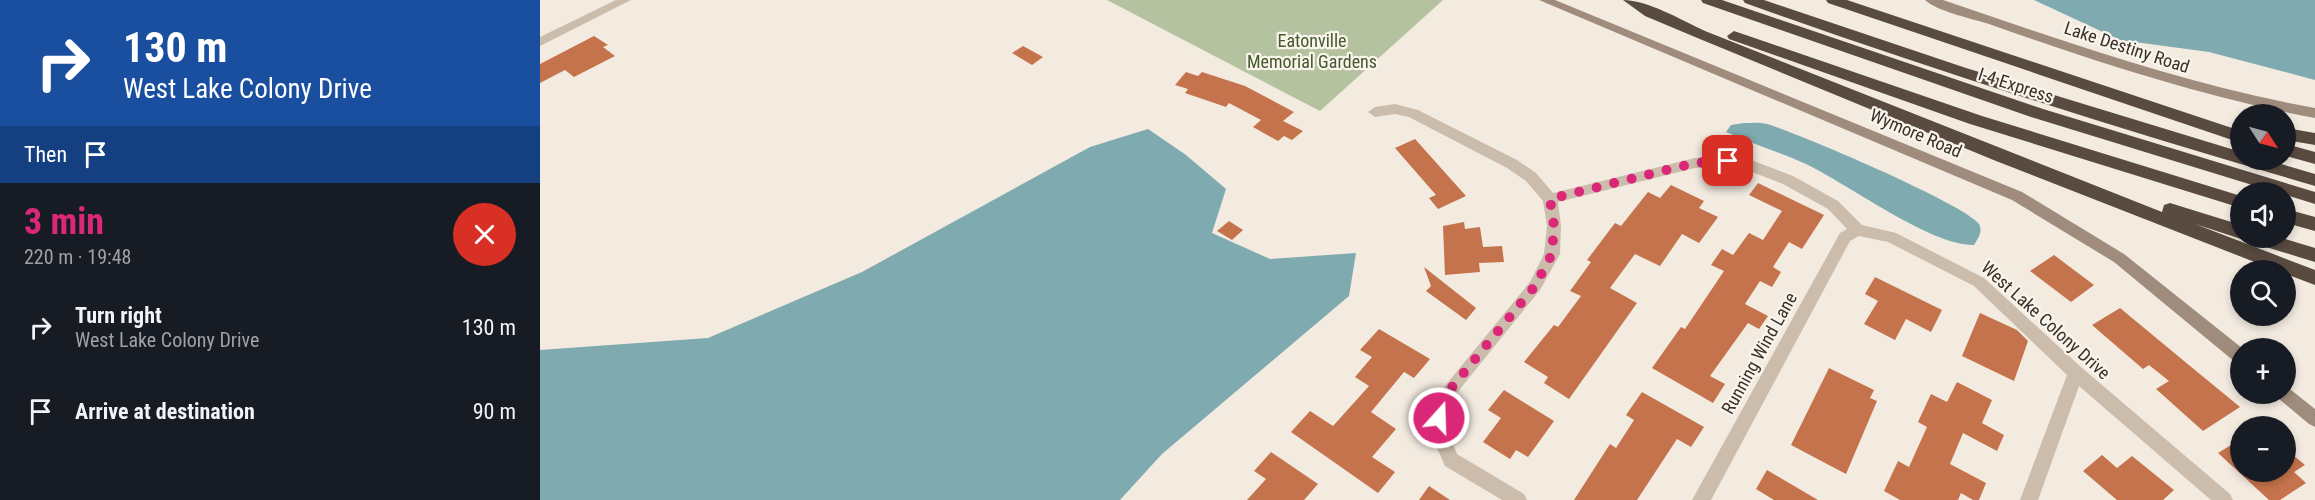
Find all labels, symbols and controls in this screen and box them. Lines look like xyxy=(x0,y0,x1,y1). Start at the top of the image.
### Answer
street label: Lake Destiny Road xyxy=(2062,17,2192,77)
text: 130 m xyxy=(123,23,228,72)
icon: right xyxy=(24,24,102,102)
park label: Eatonville Memorial Gardens xyxy=(1247,30,1377,72)
street label: I-4 Express xyxy=(1976,63,2056,107)
text: West Lake Colony Drive xyxy=(123,73,372,105)
street label: Wymore Road xyxy=(1867,104,1965,162)
north arrow xyxy=(2230,104,2296,170)
map controls xyxy=(2230,104,2296,482)
pin xyxy=(1702,135,1753,186)
icon: arrive xyxy=(79,138,112,171)
text: Then xyxy=(24,142,67,167)
icon: arrive xyxy=(1711,144,1744,177)
button: sound xyxy=(2230,182,2296,248)
text: 3 min xyxy=(24,201,104,243)
button: close xyxy=(453,203,516,266)
text: 220 m · 19:48 xyxy=(24,245,131,269)
street label: West Lake Colony Drive xyxy=(1977,257,2115,383)
button: search xyxy=(2230,260,2296,326)
street label: Running Wind Lane xyxy=(1717,289,1801,417)
text: Turn right xyxy=(75,303,162,328)
icon: right xyxy=(24,311,57,344)
text: 130 m xyxy=(462,315,516,340)
text: West Lake Colony Drive xyxy=(75,328,259,352)
button: + xyxy=(2230,338,2296,404)
position arrow xyxy=(1407,386,1471,450)
icon: arrive xyxy=(24,395,57,428)
text: Arrive at destination xyxy=(75,399,255,424)
text: 90 m xyxy=(473,399,516,424)
button: − xyxy=(2230,416,2296,482)

